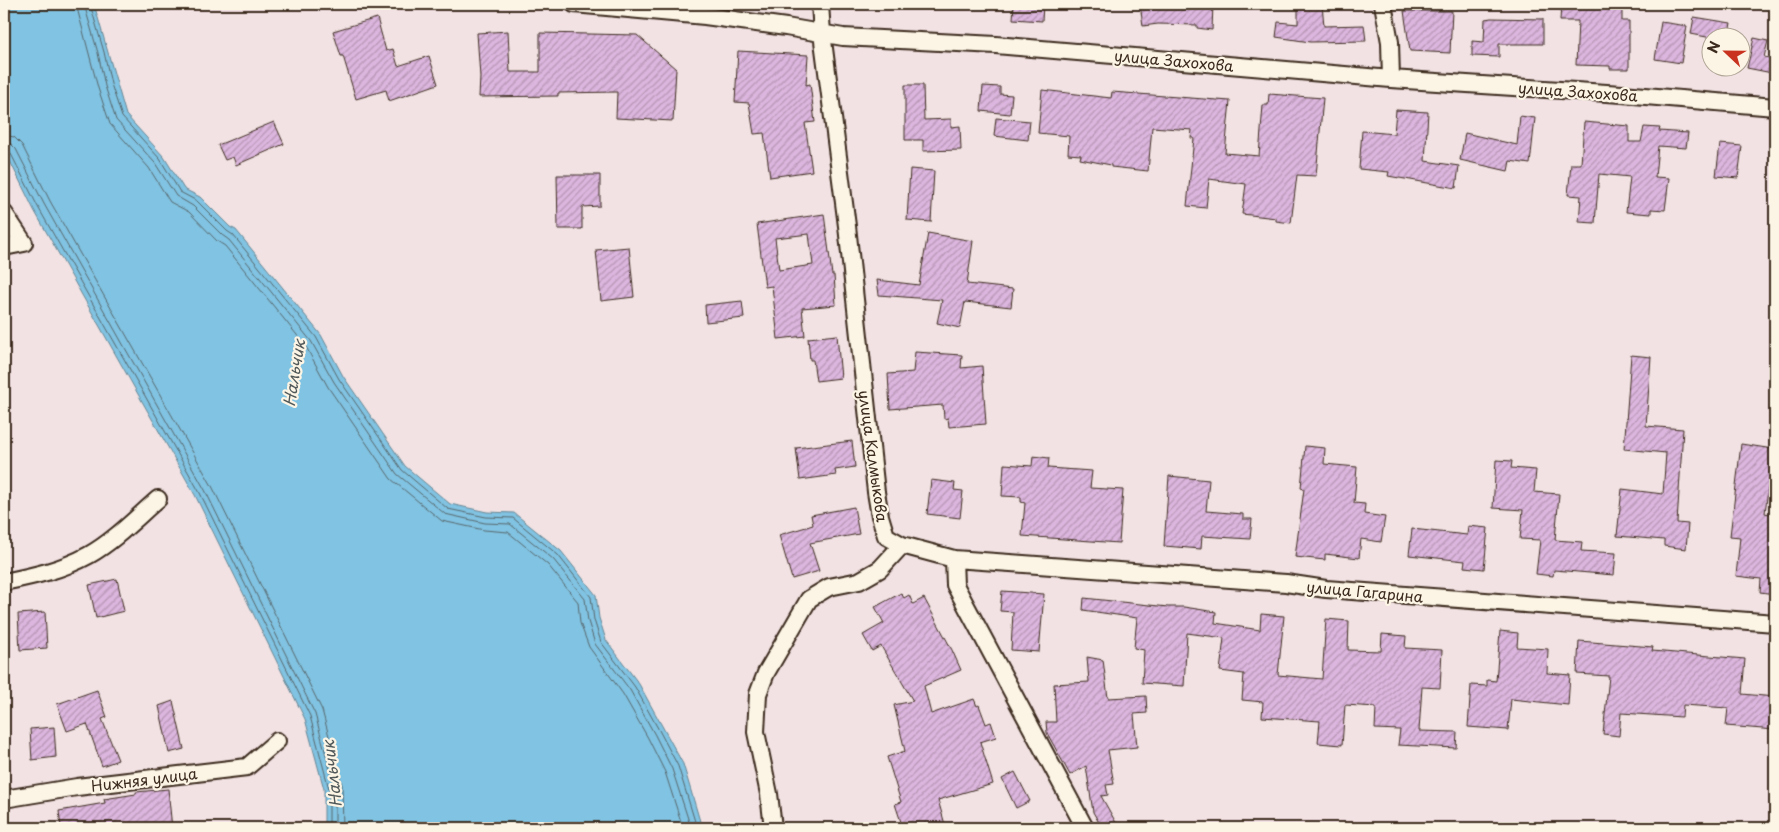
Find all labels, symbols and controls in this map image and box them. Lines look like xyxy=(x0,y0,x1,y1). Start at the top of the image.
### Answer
north arrow xyxy=(1702,28,1752,78)
text: N xyxy=(1702,38,1725,56)
street label: улица Захохова xyxy=(1113,43,1235,77)
street label: улица Захохова xyxy=(1517,75,1639,107)
water label: Нальчик xyxy=(276,336,310,408)
street label: улица Калмыкова xyxy=(853,389,895,524)
street label: улица Гагарина xyxy=(1306,574,1425,608)
water label: Нальчик xyxy=(315,738,347,809)
street label: Нижняя улица xyxy=(90,761,199,797)

